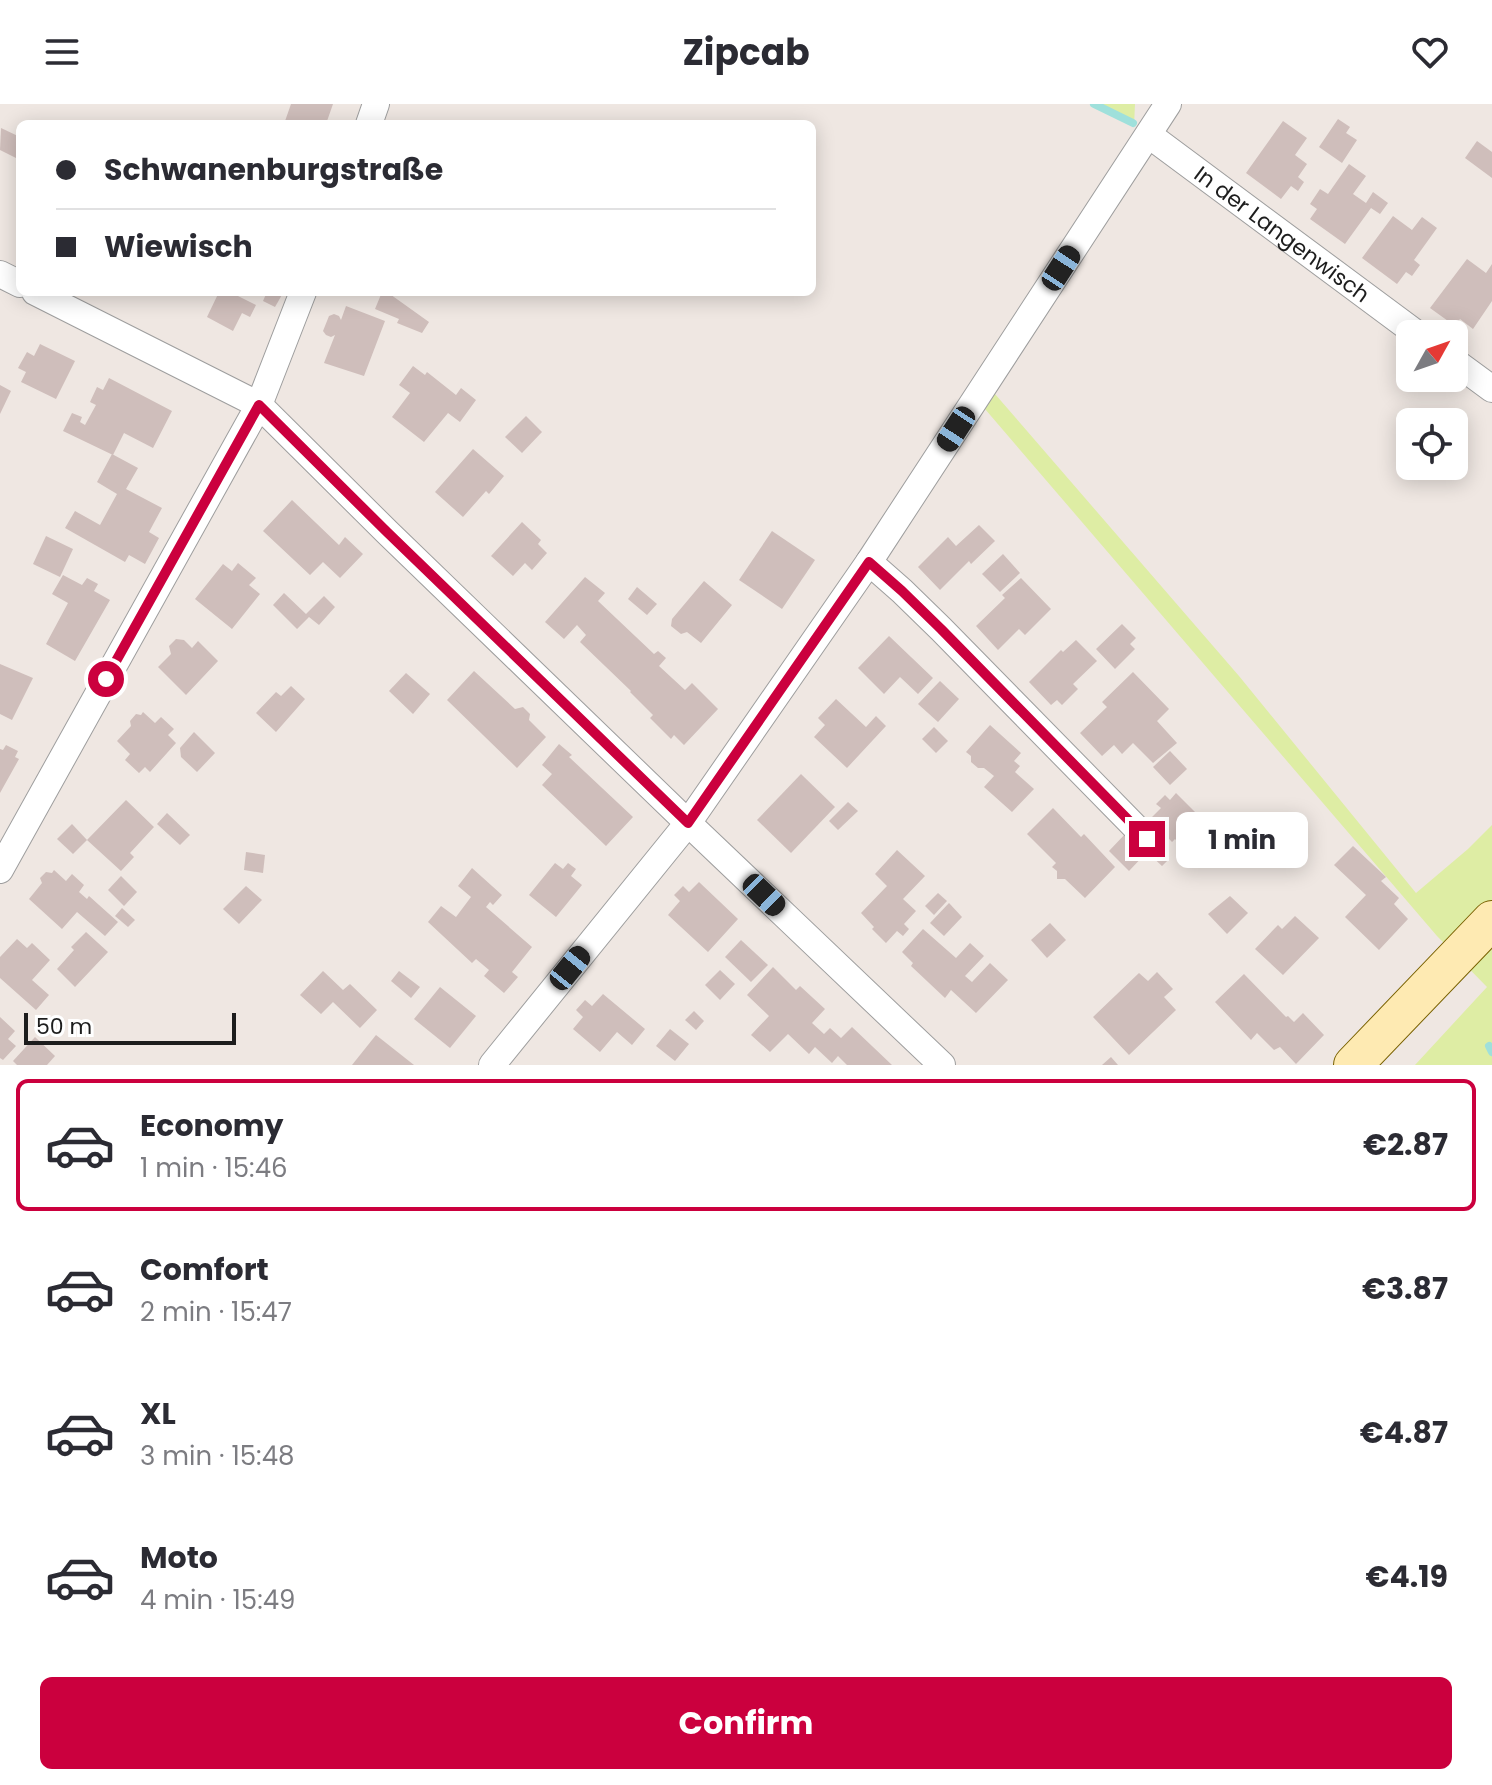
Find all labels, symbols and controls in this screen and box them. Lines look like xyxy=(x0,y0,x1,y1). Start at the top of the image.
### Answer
text: Zipcab xyxy=(682,27,810,78)
icon: menu xyxy=(40,30,84,74)
icon: heart xyxy=(1408,30,1452,74)
text: Schwanenburgstraße xyxy=(104,148,443,191)
street label: In der Langenwisch xyxy=(1188,159,1376,310)
text: Wiewisch xyxy=(104,225,253,268)
car xyxy=(1038,241,1084,295)
north arrow xyxy=(1396,320,1468,392)
map controls xyxy=(1396,320,1468,480)
car xyxy=(933,402,979,456)
button: locate xyxy=(1396,408,1468,480)
route start xyxy=(88,661,124,697)
callout: 1 min xyxy=(1175,811,1307,867)
route end xyxy=(1129,821,1165,857)
text: 1 min xyxy=(1208,822,1276,858)
car xyxy=(738,870,790,920)
car xyxy=(546,942,594,994)
scale bar xyxy=(24,1009,236,1045)
text: 50 m xyxy=(36,1011,92,1042)
text: Economy xyxy=(140,1104,284,1147)
icon: car xyxy=(44,1109,116,1181)
text: €2.87 xyxy=(1363,1123,1448,1166)
text: 1 min · 15:46 xyxy=(140,1150,288,1186)
text: Comfort xyxy=(140,1248,269,1291)
icon: car xyxy=(44,1253,116,1325)
text: €3.87 xyxy=(1362,1267,1448,1310)
text: 2 min · 15:47 xyxy=(140,1294,292,1330)
text: XL xyxy=(140,1392,176,1435)
icon: car xyxy=(44,1397,116,1469)
text: €4.87 xyxy=(1360,1411,1448,1454)
text: 3 min · 15:48 xyxy=(140,1438,294,1474)
text: Moto xyxy=(140,1536,218,1579)
icon: car xyxy=(44,1541,116,1613)
text: €4.19 xyxy=(1366,1555,1448,1598)
text: 4 min · 15:49 xyxy=(140,1582,295,1618)
button: Confirm xyxy=(40,1677,1452,1769)

